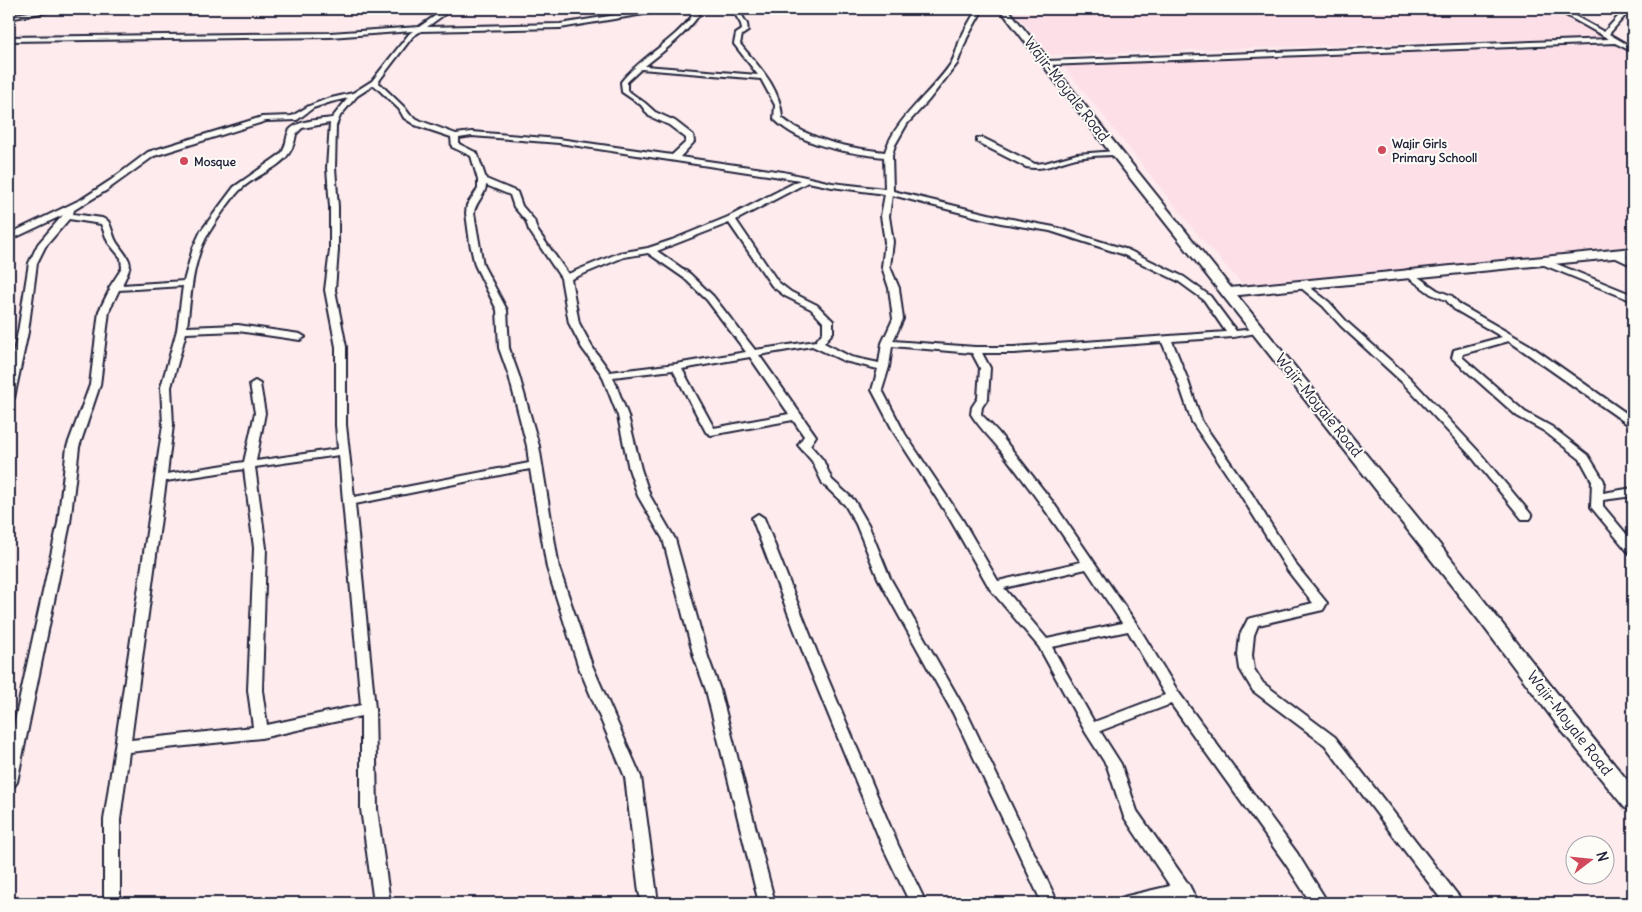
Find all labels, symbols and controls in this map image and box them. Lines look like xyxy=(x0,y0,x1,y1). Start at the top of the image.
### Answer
street label: Wajir-Moyale Road xyxy=(1020,33,1114,145)
place label: Wajir Girls Primary Schooll xyxy=(1392,136,1478,166)
marker: Wajir Girls Primary Schooll xyxy=(1376,144,1388,156)
place label: Mosque xyxy=(194,154,236,170)
marker: Mosque xyxy=(178,155,190,167)
street label: Wajir-Moyale Road xyxy=(1271,349,1367,461)
street label: Wajir-Moyale Road xyxy=(1523,667,1617,779)
north arrow xyxy=(1564,834,1614,884)
text: N xyxy=(1593,849,1612,864)

